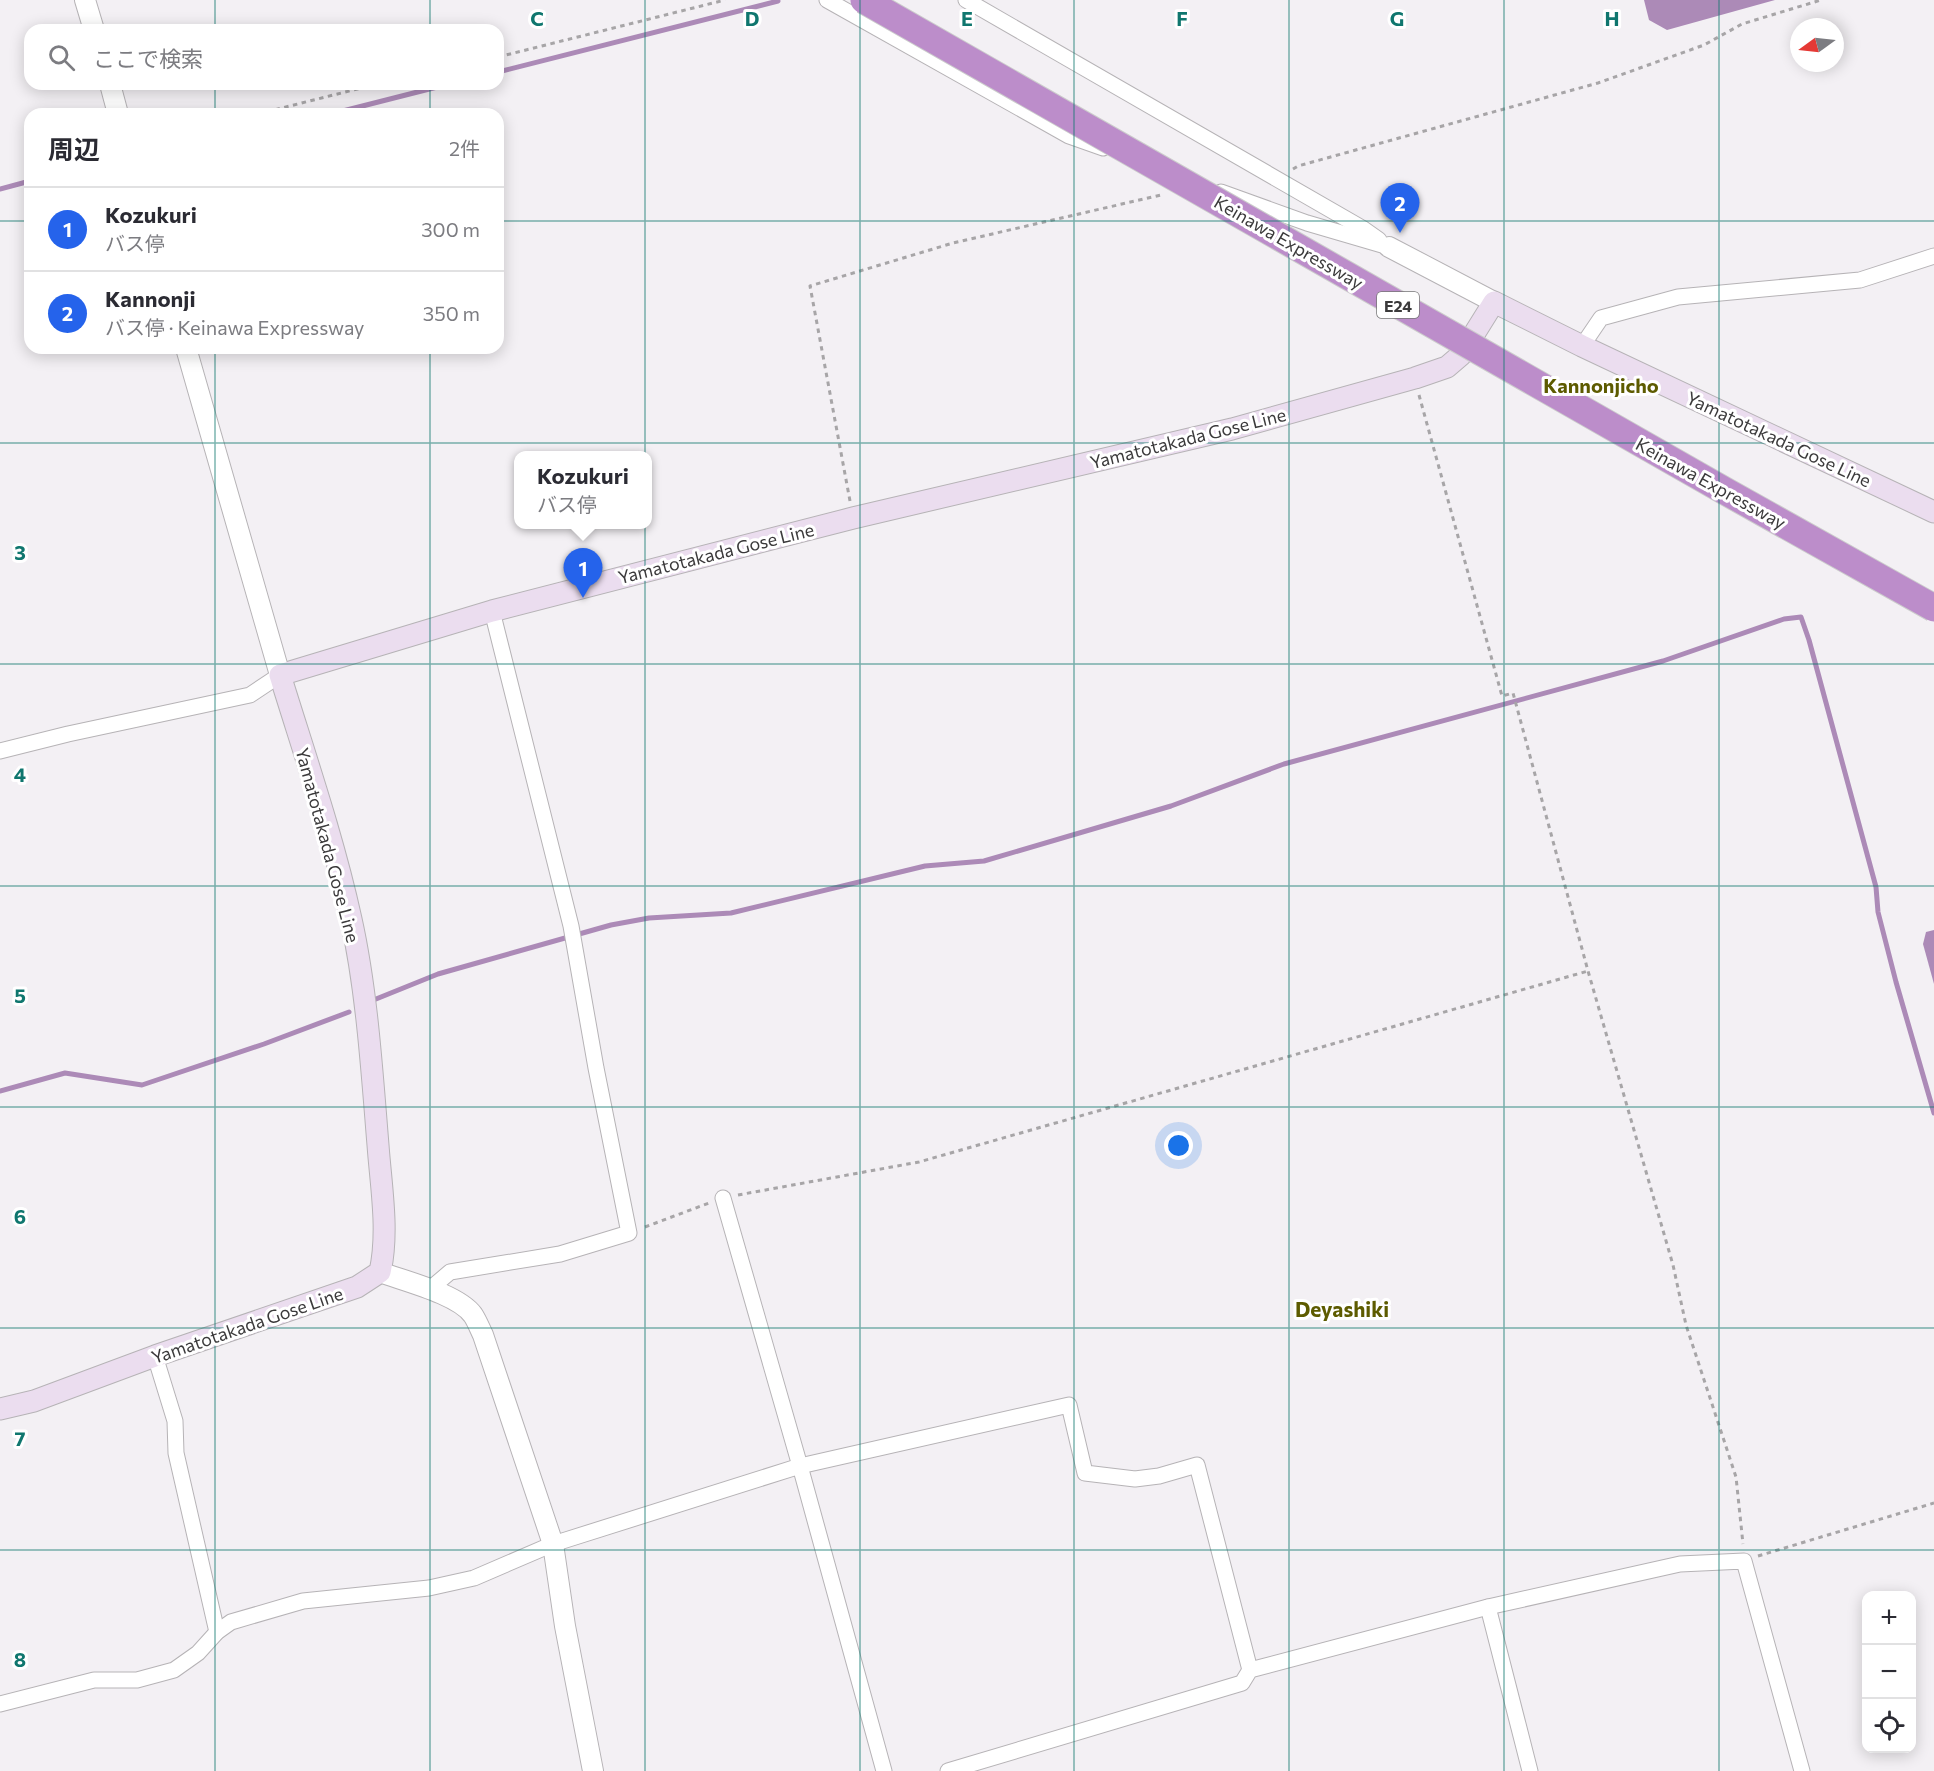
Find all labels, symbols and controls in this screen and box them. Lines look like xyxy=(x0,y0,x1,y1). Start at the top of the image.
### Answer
text: C xyxy=(530,6,544,30)
text: D xyxy=(745,6,759,30)
text: E xyxy=(961,6,973,30)
text: F xyxy=(1176,6,1188,30)
text: G xyxy=(1390,6,1404,30)
text: H xyxy=(1605,6,1620,30)
north arrow xyxy=(1790,18,1844,72)
search box xyxy=(24,24,504,90)
icon: search xyxy=(45,41,78,74)
text: ここで検索 xyxy=(93,45,203,72)
text: 周辺 xyxy=(48,133,100,164)
text: 2件 xyxy=(449,136,480,160)
pin: 2 xyxy=(1380,184,1420,233)
street label: Keinawa Expressway xyxy=(1211,190,1367,294)
text: Kozukuri xyxy=(105,201,197,228)
text: 1 xyxy=(63,217,72,241)
text: 300 m xyxy=(421,217,480,241)
text: バス停 xyxy=(105,231,165,255)
text: Kannonji xyxy=(105,285,196,312)
road number: E24 xyxy=(1377,292,1419,318)
text: 2 xyxy=(62,301,73,325)
text: 350 m xyxy=(423,301,480,325)
text: バス停 · Keinawa Expressway xyxy=(105,315,364,339)
district label: Kannonjicho xyxy=(1543,373,1659,397)
street label: Yamatotakada Gose Line xyxy=(1683,387,1875,491)
street label: Yamatotakada Gose Line xyxy=(1088,403,1288,473)
street label: Keinawa Expressway xyxy=(1632,433,1790,533)
popup xyxy=(514,451,652,529)
text: Kozukuri xyxy=(537,462,629,489)
text: バス停 xyxy=(537,492,597,516)
street label: Yamatotakada Gose Line xyxy=(616,518,816,588)
text: 3 xyxy=(14,540,26,564)
pin: 1 xyxy=(564,548,602,598)
street label: Yamatotakada Gose Line xyxy=(291,745,365,945)
text: 4 xyxy=(14,762,26,786)
text: 5 xyxy=(14,983,26,1007)
your location xyxy=(1164,1131,1193,1160)
text: 6 xyxy=(14,1204,26,1228)
street label: Yamatotakada Gose Line xyxy=(148,1282,346,1368)
district label: Deyashiki xyxy=(1295,1296,1389,1321)
text: 7 xyxy=(15,1426,26,1450)
map controls xyxy=(1862,1591,1916,1753)
button: + xyxy=(1862,1591,1916,1645)
button: − xyxy=(1862,1645,1916,1699)
text: 8 xyxy=(14,1647,26,1671)
button: locate xyxy=(1862,1699,1916,1753)

